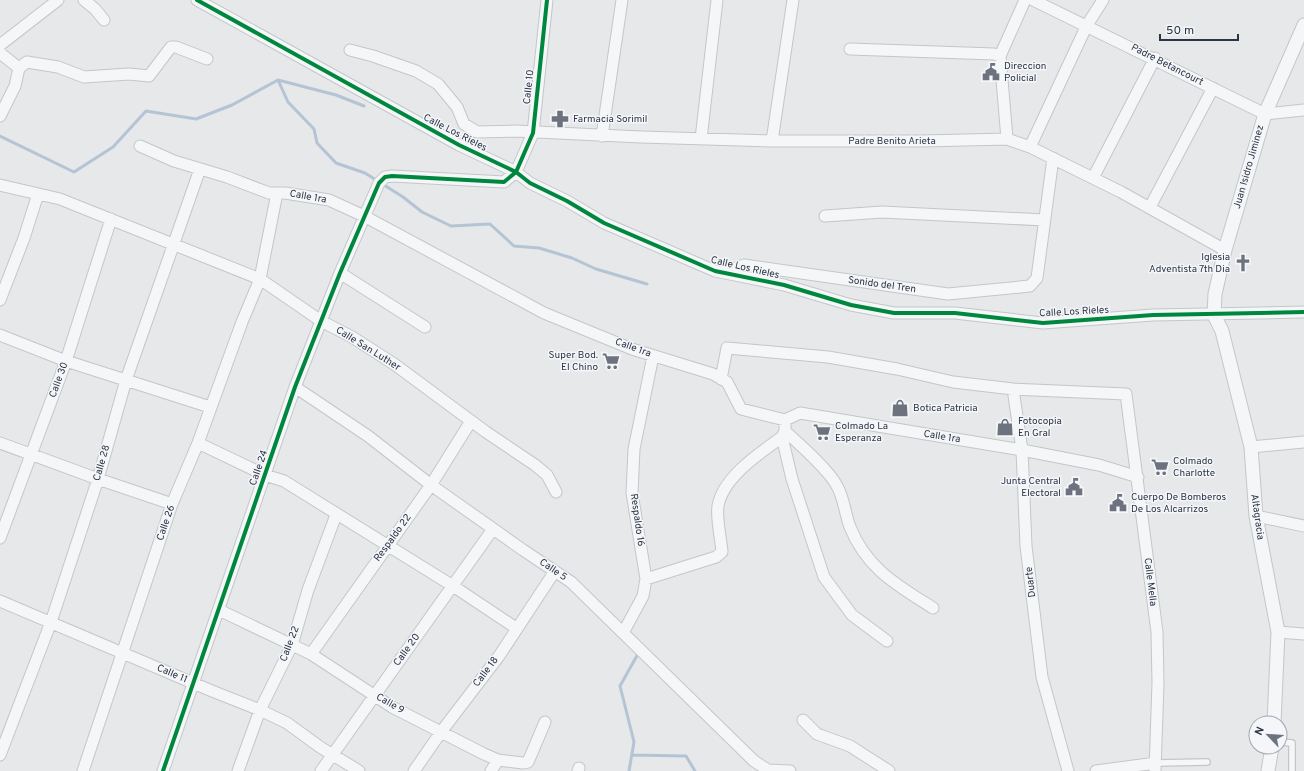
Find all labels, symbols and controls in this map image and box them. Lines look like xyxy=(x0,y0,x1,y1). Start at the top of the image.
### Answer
scale bar xyxy=(1160,16,1238,42)
text: 50 m xyxy=(1166,23,1194,39)
street label: Padre Betancourt xyxy=(1129,41,1206,89)
place label: Direccion Policial xyxy=(1004,60,1046,85)
public building icon: Direccion Policial xyxy=(981,62,1001,82)
street label: Calle 10 xyxy=(521,69,537,105)
pharmacy icon: Farmacia Sorimil xyxy=(550,109,570,129)
street label: Calle Los Rieles xyxy=(421,111,489,155)
place label: Farmacia Sorimil xyxy=(573,113,647,126)
street label: Juan Isidro Jiminez xyxy=(1231,124,1267,210)
street label: Padre Benito Arieta xyxy=(848,135,936,148)
street label: Calle 1ra xyxy=(288,187,328,207)
place label: Iglesia Adventista 7th Dia xyxy=(1149,251,1230,276)
church icon: Iglesia Adventista 7th Dia xyxy=(1233,253,1253,273)
street label: Calle Los Rieles xyxy=(709,254,781,282)
street label: Sonido del Tren xyxy=(847,274,917,296)
street label: Calle Los Rieles xyxy=(1039,304,1110,320)
street label: Calle San Luther xyxy=(333,324,403,374)
street label: Calle 1ra xyxy=(613,336,653,360)
place label: Super Bod. El Chino xyxy=(549,349,598,374)
supermarket icon: Super Bod. El Chino xyxy=(601,351,621,371)
street label: Calle 30 xyxy=(47,360,71,400)
shop icon: Botica Patricia xyxy=(890,398,910,418)
place label: Botica Patricia xyxy=(913,402,978,415)
place label: Fotocopia En Gral xyxy=(1018,415,1062,440)
shop icon: Fotocopia En Gral xyxy=(995,417,1015,437)
place label: Colmado La Esperanza xyxy=(835,420,888,445)
supermarket icon: Colmado La Esperanza xyxy=(812,422,832,442)
street label: Calle 1ra xyxy=(923,428,961,446)
street label: Calle 28 xyxy=(91,443,113,483)
street label: Calle 24 xyxy=(247,448,271,488)
place label: Colmado Charlotte xyxy=(1173,455,1215,480)
supermarket icon: Colmado Charlotte xyxy=(1150,457,1170,477)
place label: Junta Central Electoral xyxy=(1001,475,1061,500)
public building icon: Junta Central Electoral xyxy=(1064,477,1084,497)
place label: Cuerpo De Bomberos De Los Alcarrizos xyxy=(1131,491,1227,516)
street label: Respaldo 16 xyxy=(627,493,647,547)
public building icon: Cuerpo De Bomberos De Los Alcarrizos xyxy=(1108,493,1128,513)
street label: Altagracia xyxy=(1247,493,1267,541)
street label: Calle 26 xyxy=(154,503,178,543)
street label: Respaldo 22 xyxy=(371,512,415,564)
street label: Calle 5 xyxy=(537,556,569,584)
street label: Calle Mella xyxy=(1141,557,1159,607)
street label: Duarte xyxy=(1023,566,1039,598)
street label: Calle 22 xyxy=(277,624,303,664)
street label: Calle 20 xyxy=(391,631,423,669)
street label: Calle 18 xyxy=(470,654,502,690)
street label: Calle 11 xyxy=(155,662,189,686)
street label: Calle 9 xyxy=(373,691,407,717)
north arrow xyxy=(1248,715,1288,755)
text: N xyxy=(1252,725,1268,738)

